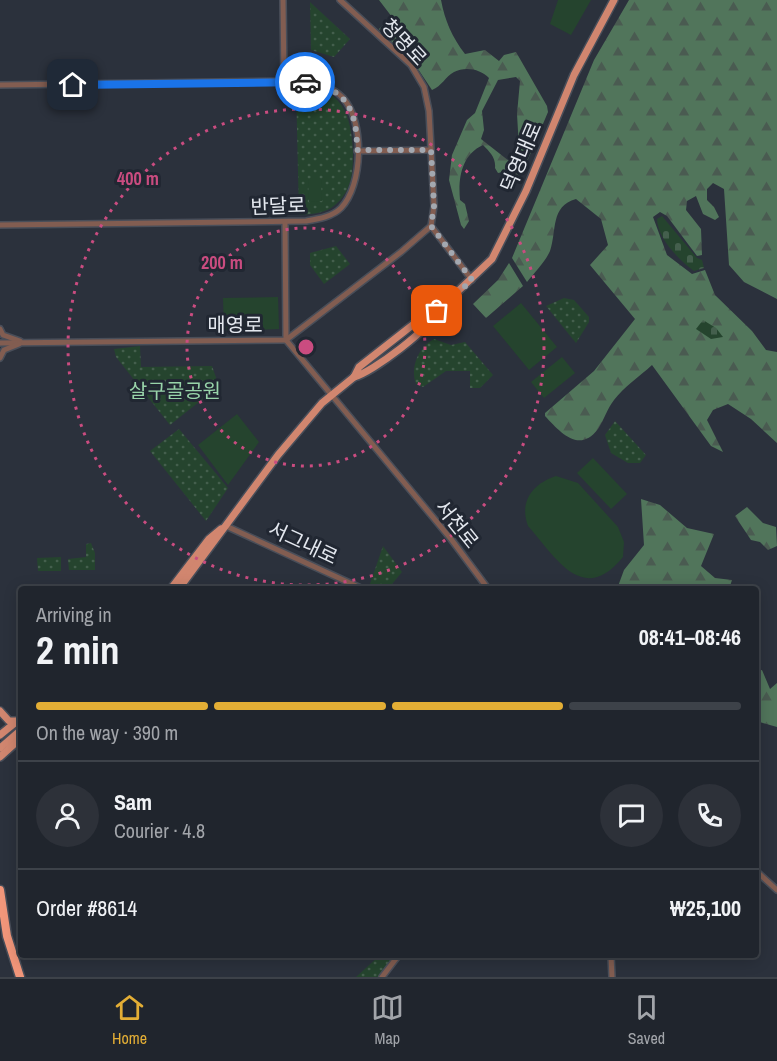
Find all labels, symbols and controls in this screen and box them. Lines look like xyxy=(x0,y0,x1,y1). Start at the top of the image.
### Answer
street label: 청명로 xyxy=(376,12,433,71)
courier xyxy=(275,52,335,112)
pin xyxy=(47,59,98,110)
icon: car xyxy=(289,66,322,99)
icon: home xyxy=(56,68,89,101)
street label: 덕영대로 xyxy=(494,118,547,196)
text: 400 m xyxy=(117,166,159,191)
street label: 반달로 xyxy=(250,191,306,220)
text: 200 m xyxy=(201,250,243,275)
pin xyxy=(411,285,462,336)
icon: bag xyxy=(420,294,453,327)
street label: 매영로 xyxy=(207,311,263,338)
centre of rings xyxy=(296,337,316,357)
park label: 살구골공원 xyxy=(129,377,221,404)
street label: 서천로 xyxy=(430,494,485,554)
street label: 서그내로 xyxy=(264,515,342,570)
text: Arriving in xyxy=(36,601,112,628)
text: 08:41–08:46 xyxy=(639,622,741,652)
text: 2 min xyxy=(36,624,120,676)
text: On the way · 390 m xyxy=(36,719,178,746)
button: person xyxy=(36,784,99,847)
button: chat xyxy=(600,784,663,847)
button: phone xyxy=(678,784,741,847)
text: Sam xyxy=(114,787,152,817)
text: Courier · 4.8 xyxy=(114,817,205,844)
text: Order #8614 xyxy=(36,893,137,923)
text: ₩25,100 xyxy=(670,893,741,923)
tab: Home xyxy=(112,991,147,1049)
tab: Map xyxy=(371,991,404,1049)
tab: Saved xyxy=(628,991,665,1049)

